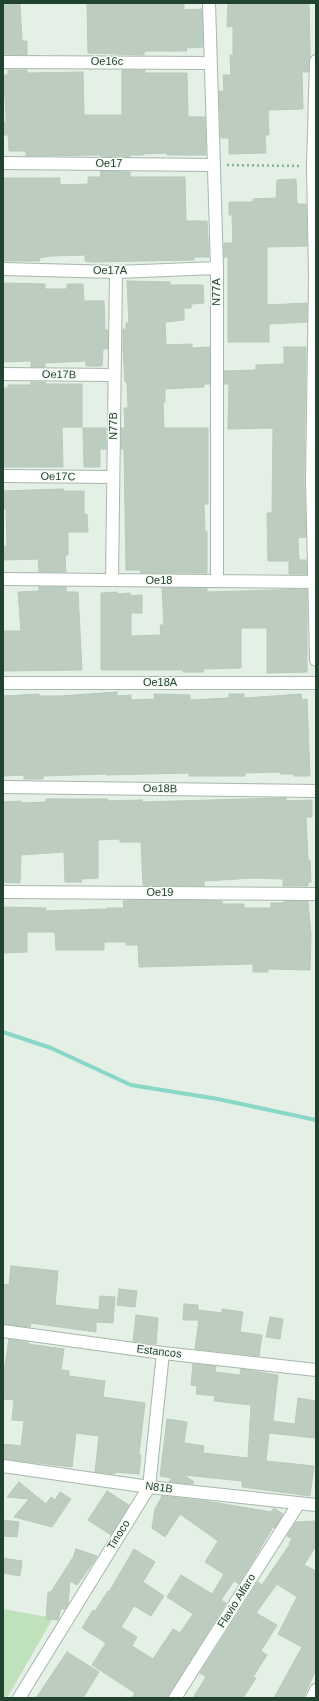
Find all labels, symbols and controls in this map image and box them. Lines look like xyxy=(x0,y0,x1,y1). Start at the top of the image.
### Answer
street label: Oe16c xyxy=(91,55,123,69)
street label: Oe17 xyxy=(96,157,122,171)
street label: Oe17A xyxy=(93,264,127,278)
street label: N77A xyxy=(210,278,224,306)
street label: Oe17B xyxy=(42,368,76,382)
street label: N77B xyxy=(107,412,121,440)
street label: Oe17C xyxy=(40,470,76,484)
street label: Oe18 xyxy=(146,574,172,588)
street label: Oe18A xyxy=(143,676,177,690)
street label: Oe18B xyxy=(143,782,177,796)
street label: Oe19 xyxy=(147,886,173,900)
street label: Estancos xyxy=(136,1343,182,1361)
street label: N81B xyxy=(145,1480,173,1496)
street label: Tinoco xyxy=(105,1518,133,1552)
street label: Flavio Alfaro xyxy=(215,1572,259,1630)

